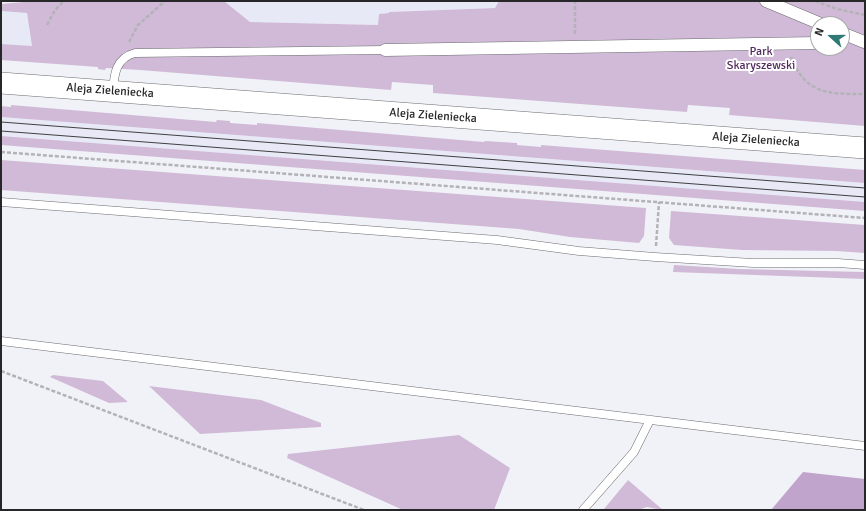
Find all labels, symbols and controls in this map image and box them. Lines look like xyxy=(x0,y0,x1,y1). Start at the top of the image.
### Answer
north arrow xyxy=(810,16,850,56)
text: N xyxy=(812,26,827,38)
park label: Park Skaryszewski xyxy=(727,45,795,73)
street label: Aleja Zieleniecka xyxy=(66,81,154,101)
street label: Aleja Zieleniecka xyxy=(389,106,477,126)
street label: Aleja Zieleniecka xyxy=(712,130,800,150)

